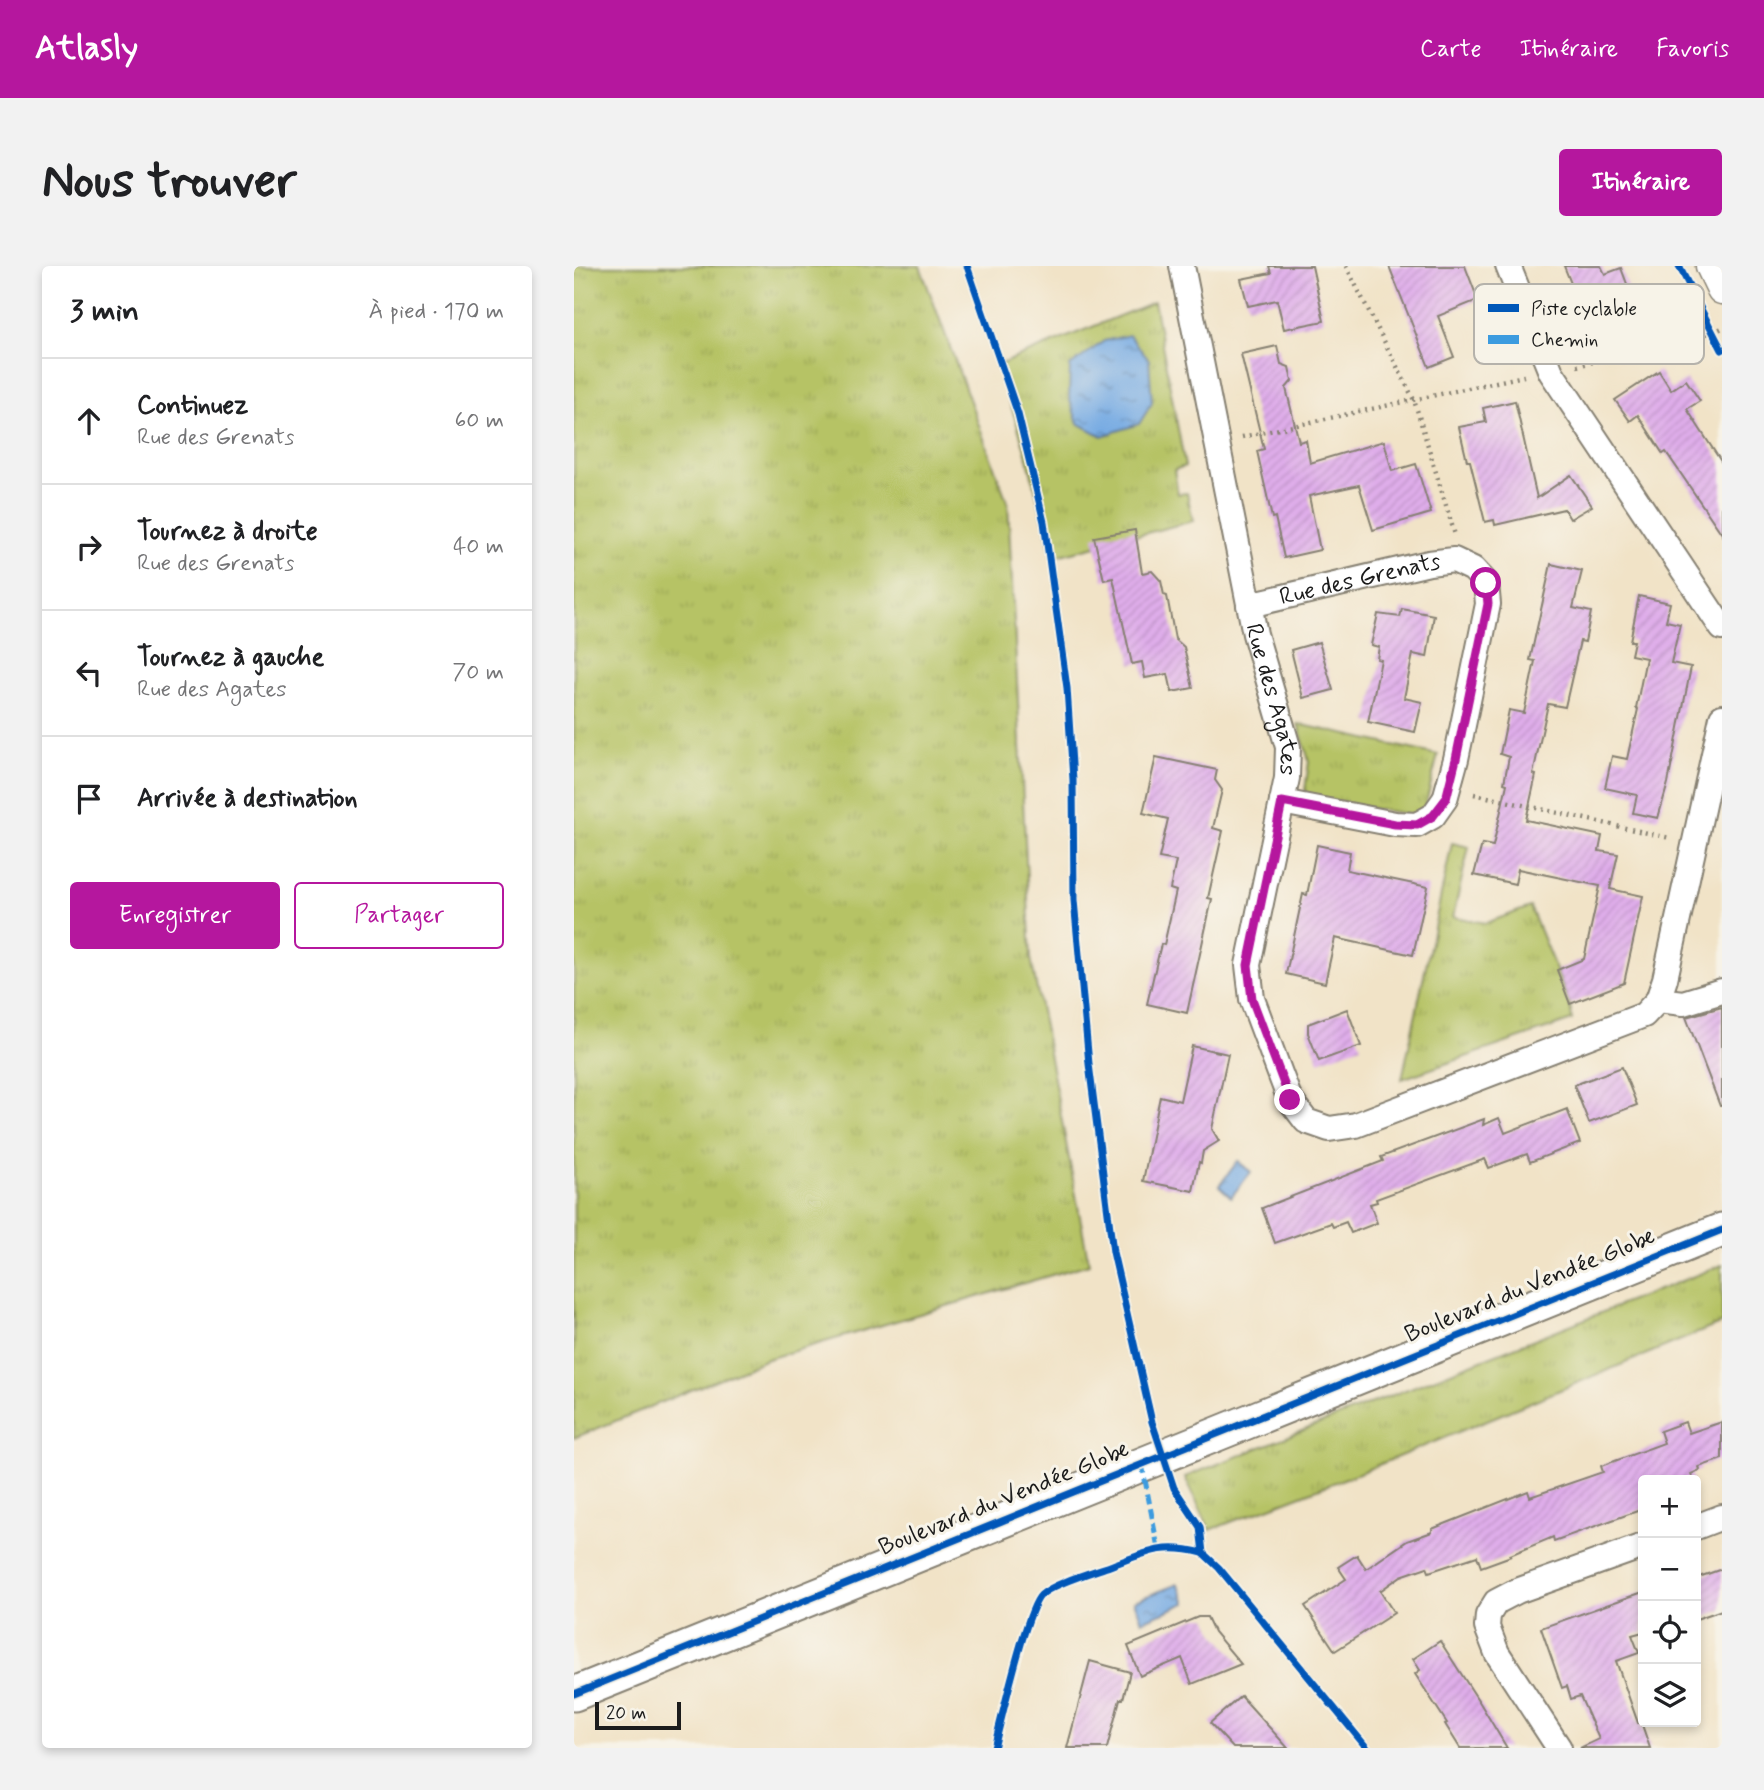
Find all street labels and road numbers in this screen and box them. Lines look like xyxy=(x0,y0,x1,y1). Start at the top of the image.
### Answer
street label: Rue des Grenats xyxy=(1276,546,1443,613)
street label: Rue des Agates xyxy=(1238,621,1305,776)
street label: Boulevard du Vendée Globe xyxy=(1400,1222,1660,1350)
street label: Boulevard du Vendée Globe xyxy=(874,1435,1134,1563)

